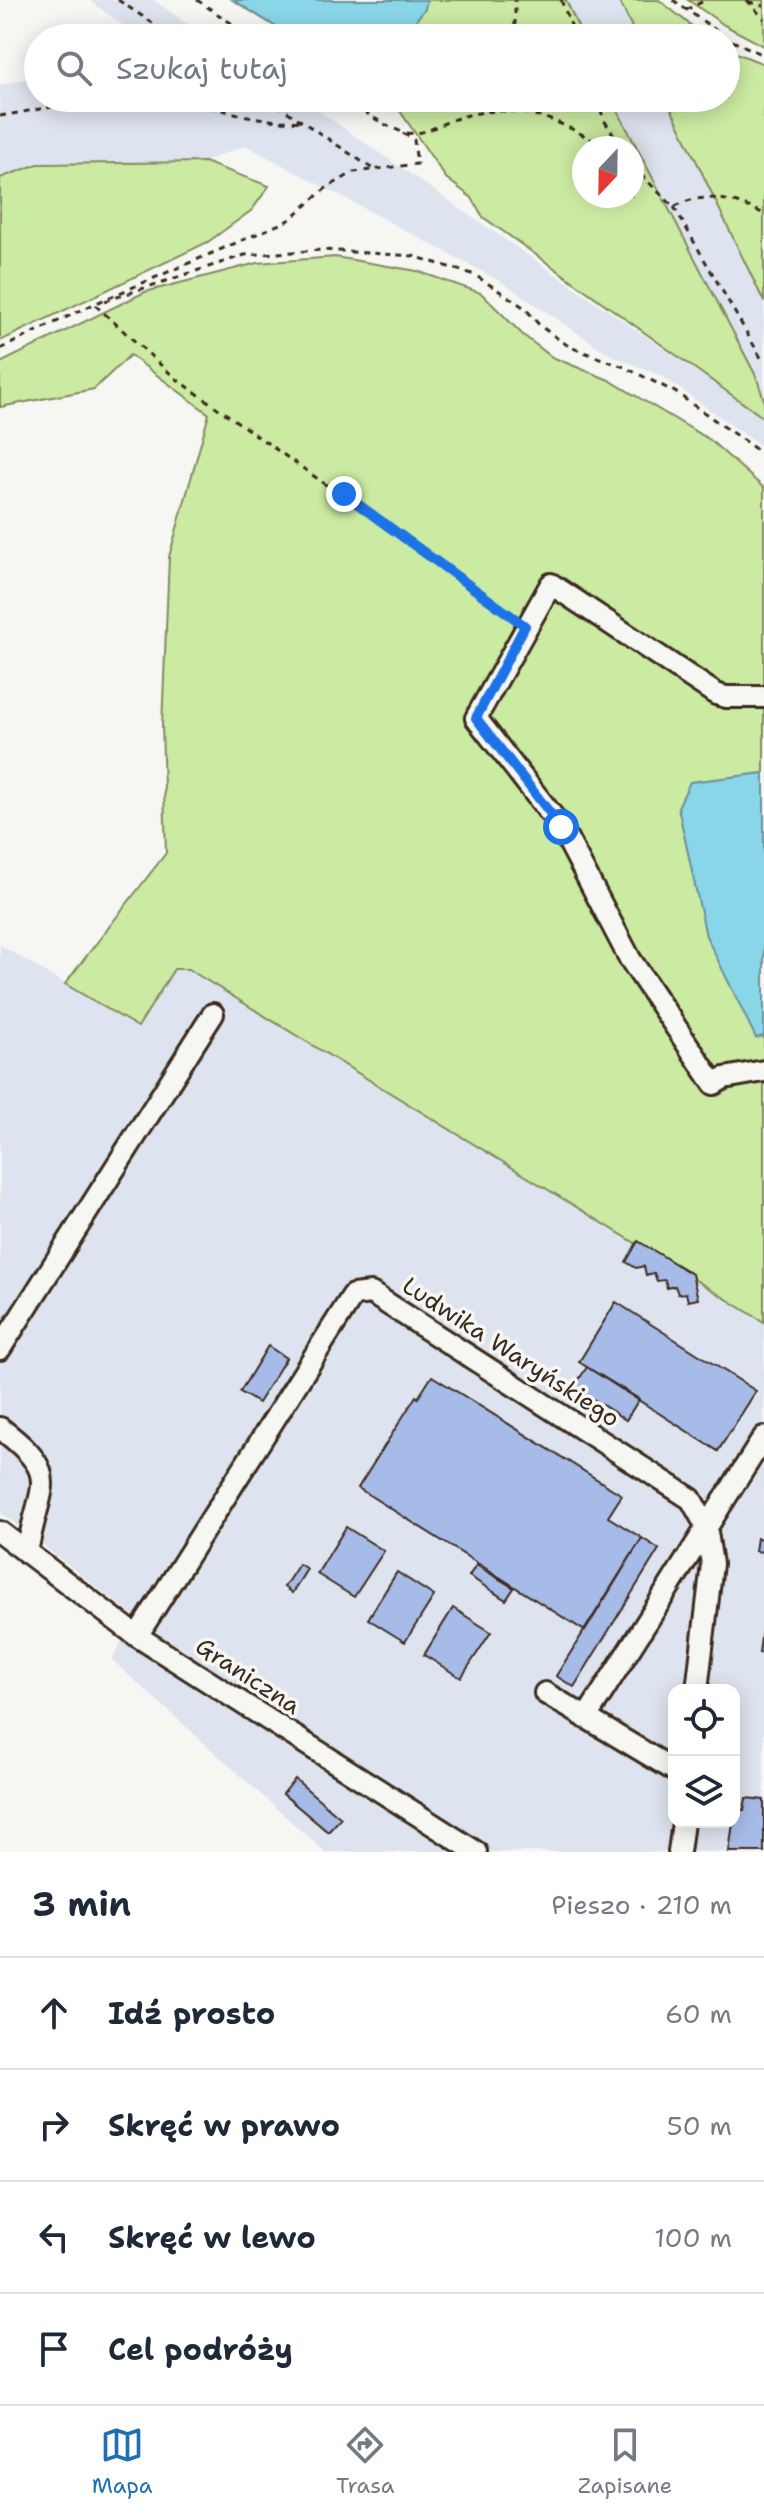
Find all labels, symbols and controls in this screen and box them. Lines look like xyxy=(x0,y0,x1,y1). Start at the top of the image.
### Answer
search box xyxy=(24,24,740,112)
icon: search xyxy=(52,46,96,90)
text: Szukaj tutaj xyxy=(116,48,288,89)
north arrow xyxy=(572,136,644,208)
route end xyxy=(326,476,362,512)
route start xyxy=(543,809,579,845)
street label: Ludwika Waryńskiego xyxy=(396,1270,626,1434)
street label: Graniczna xyxy=(189,1630,307,1722)
map controls xyxy=(668,1684,740,1828)
button: locate xyxy=(668,1684,740,1756)
button: layers xyxy=(668,1756,740,1828)
text: 3 min xyxy=(32,1881,131,1927)
text: Pieszo · 210 m xyxy=(551,1887,732,1922)
icon: ahead xyxy=(32,1991,76,2035)
text: Idź prosto xyxy=(108,1993,275,2034)
text: 60 m xyxy=(665,1996,732,2031)
icon: right xyxy=(32,2103,76,2147)
text: Skręć w prawo xyxy=(108,2105,340,2146)
text: 50 m xyxy=(667,2108,732,2143)
icon: left xyxy=(32,2215,76,2259)
text: Skręć w lewo xyxy=(108,2217,316,2258)
text: 100 m xyxy=(654,2220,732,2255)
icon: arrive xyxy=(32,2327,76,2371)
text: Cel podróży xyxy=(108,2329,293,2370)
tab: Mapa xyxy=(92,2423,153,2500)
tab: Trasa xyxy=(336,2423,394,2500)
tab: Zapisane xyxy=(578,2423,672,2500)

